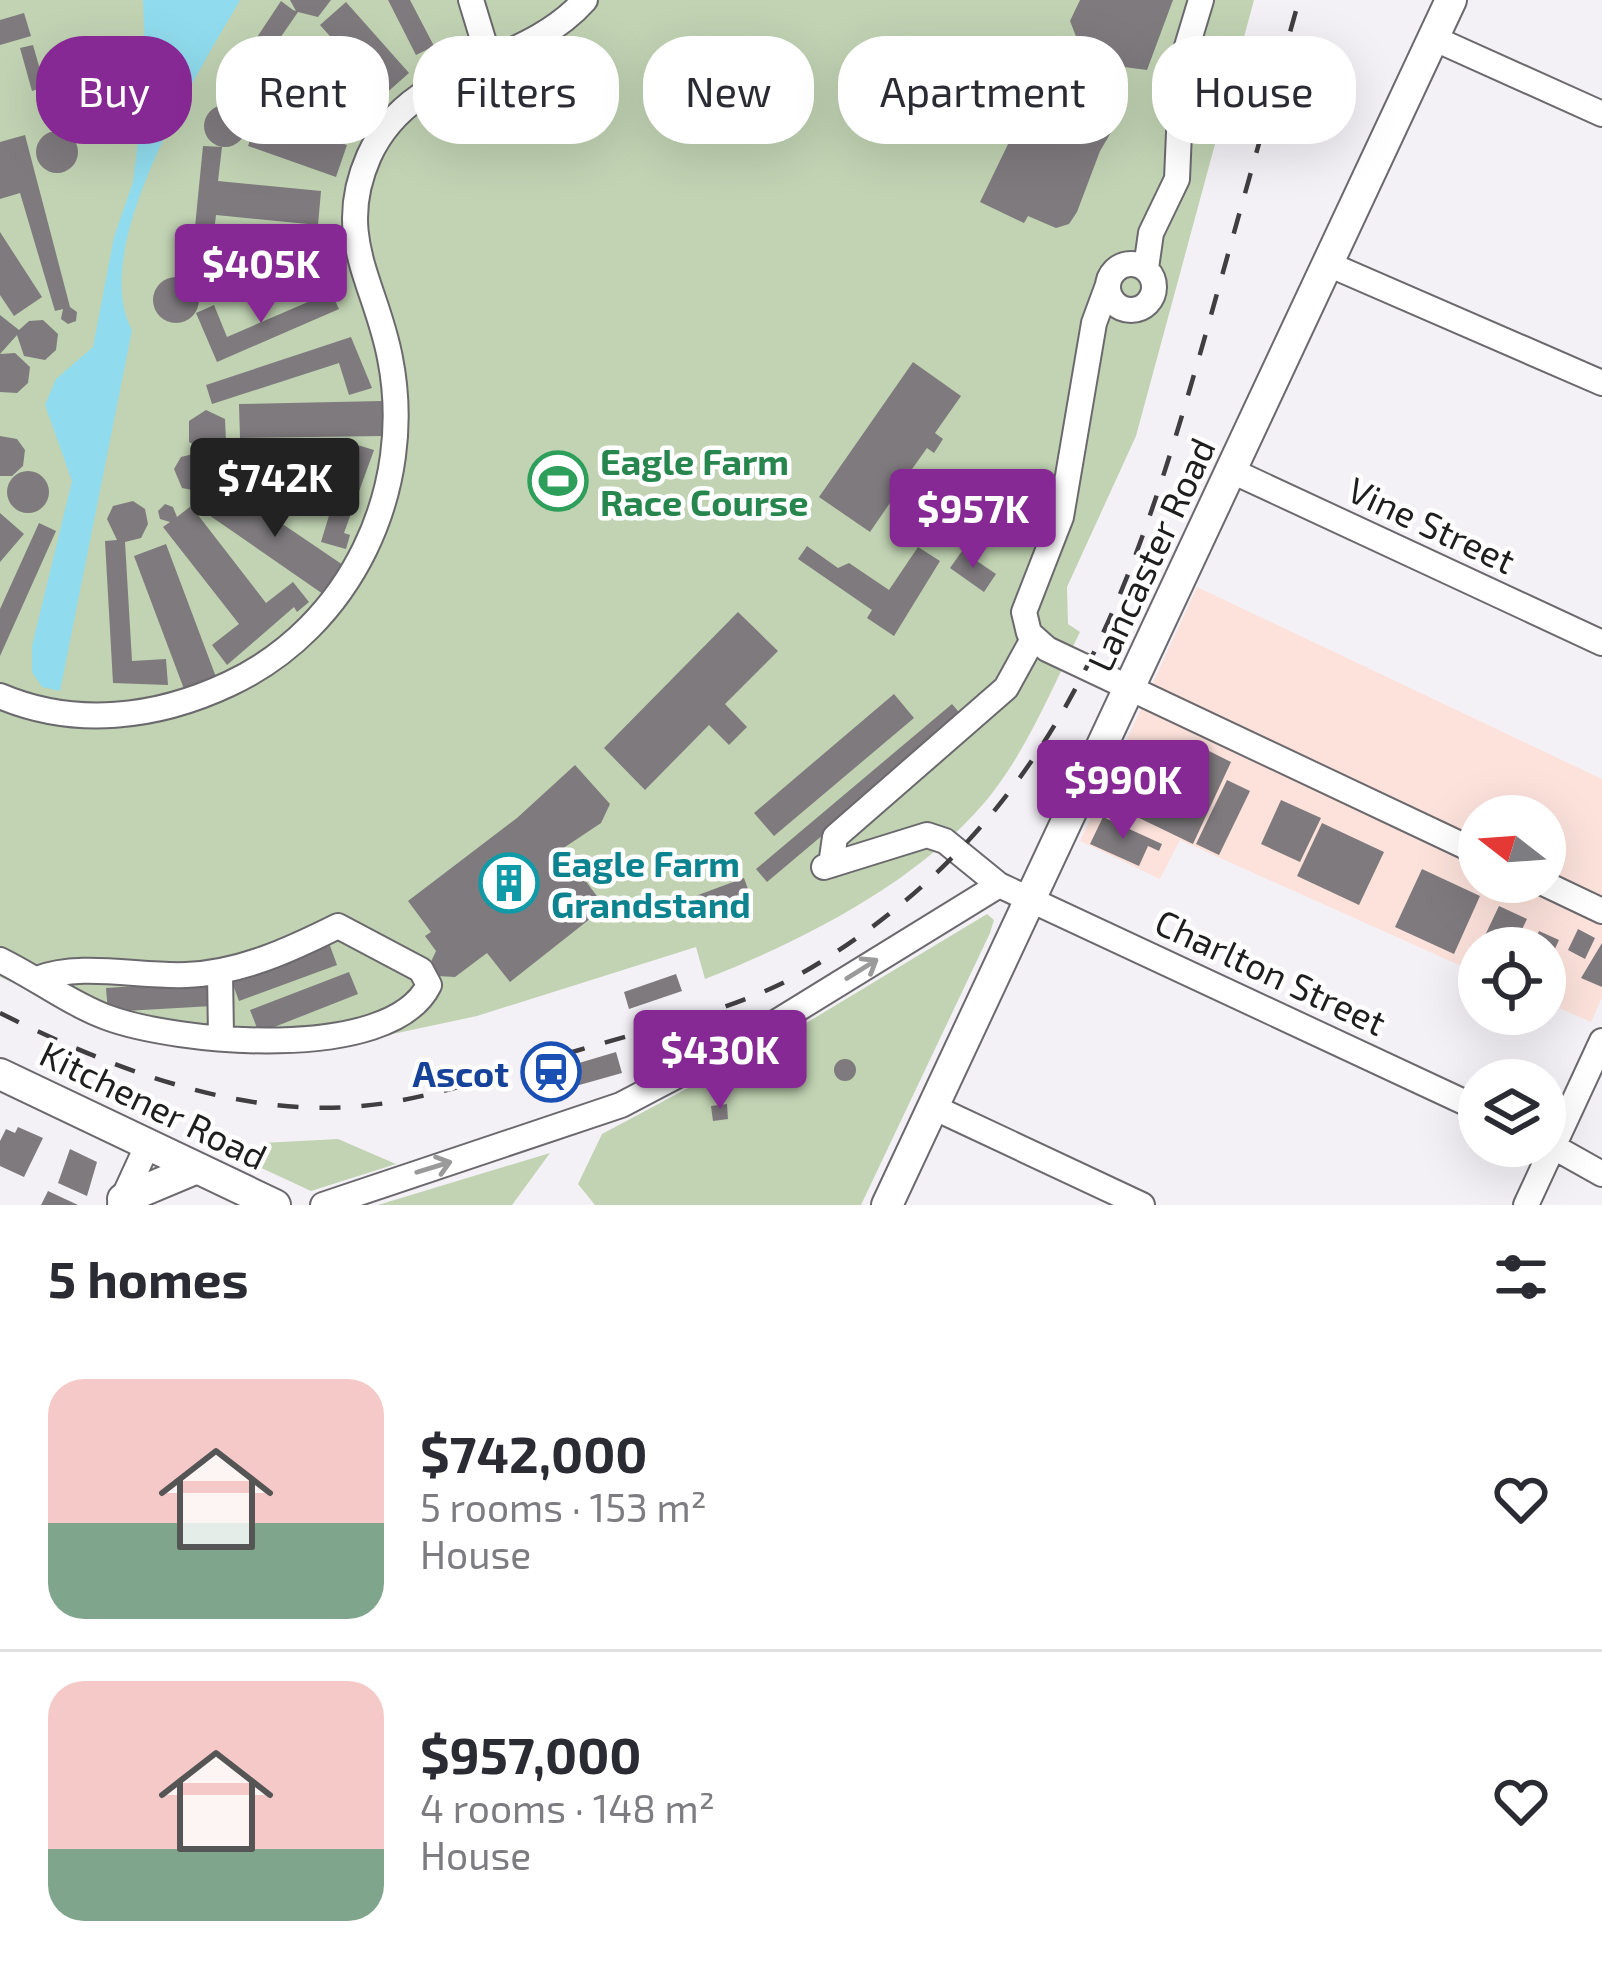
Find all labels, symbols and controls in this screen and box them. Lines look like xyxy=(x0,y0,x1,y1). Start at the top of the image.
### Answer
chip: Buy xyxy=(36,36,192,144)
chip: Rent xyxy=(216,36,389,144)
chip: Filters xyxy=(413,36,619,144)
chip: New xyxy=(643,36,814,144)
chip: Apartment xyxy=(838,36,1128,144)
chip: House xyxy=(1152,36,1356,144)
pin: $405K xyxy=(177,224,345,326)
text: $405K xyxy=(202,239,320,286)
street label: Lancaster Road xyxy=(1077,430,1223,678)
pin: $742K xyxy=(191,438,359,540)
place label: Eagle Farm Race Course xyxy=(600,439,809,523)
sports icon: Eagle Farm Race Course xyxy=(527,450,589,512)
text: $742K xyxy=(217,453,333,500)
street label: Vine Street xyxy=(1342,467,1522,581)
pin: $957K xyxy=(889,469,1057,571)
text: $957K xyxy=(917,484,1029,531)
pin: $990K xyxy=(1039,740,1207,842)
text: $990K xyxy=(1064,755,1182,802)
north arrow xyxy=(1458,795,1566,903)
map controls xyxy=(1458,795,1566,1167)
place label: Eagle Farm Grandstand xyxy=(551,841,751,925)
building icon: Eagle Farm Grandstand xyxy=(478,852,540,914)
street label: Charlton Street xyxy=(1149,899,1393,1043)
button: locate xyxy=(1458,927,1566,1035)
one-way arrow xyxy=(844,957,878,981)
pin: $430K xyxy=(636,1010,804,1112)
text: $430K xyxy=(661,1025,779,1072)
street label: Kitchener Road xyxy=(34,1031,274,1177)
station icon: Ascot xyxy=(520,1041,582,1103)
place label: Ascot xyxy=(412,1051,509,1094)
button: layers xyxy=(1458,1059,1566,1167)
one-way arrow xyxy=(414,1155,452,1177)
icon: filters xyxy=(1488,1244,1554,1310)
text: 5 homes xyxy=(48,1247,249,1308)
text: $742,000 xyxy=(420,1422,648,1483)
icon: home xyxy=(144,1427,288,1571)
icon: heart xyxy=(1488,1466,1554,1532)
text: 5 rooms · 153 m² xyxy=(420,1483,707,1530)
text: House xyxy=(420,1530,531,1577)
text: $957,000 xyxy=(420,1723,642,1784)
icon: home xyxy=(144,1729,288,1873)
icon: heart xyxy=(1488,1768,1554,1834)
text: 4 rooms · 148 m² xyxy=(420,1784,715,1831)
text: House xyxy=(420,1831,531,1878)

